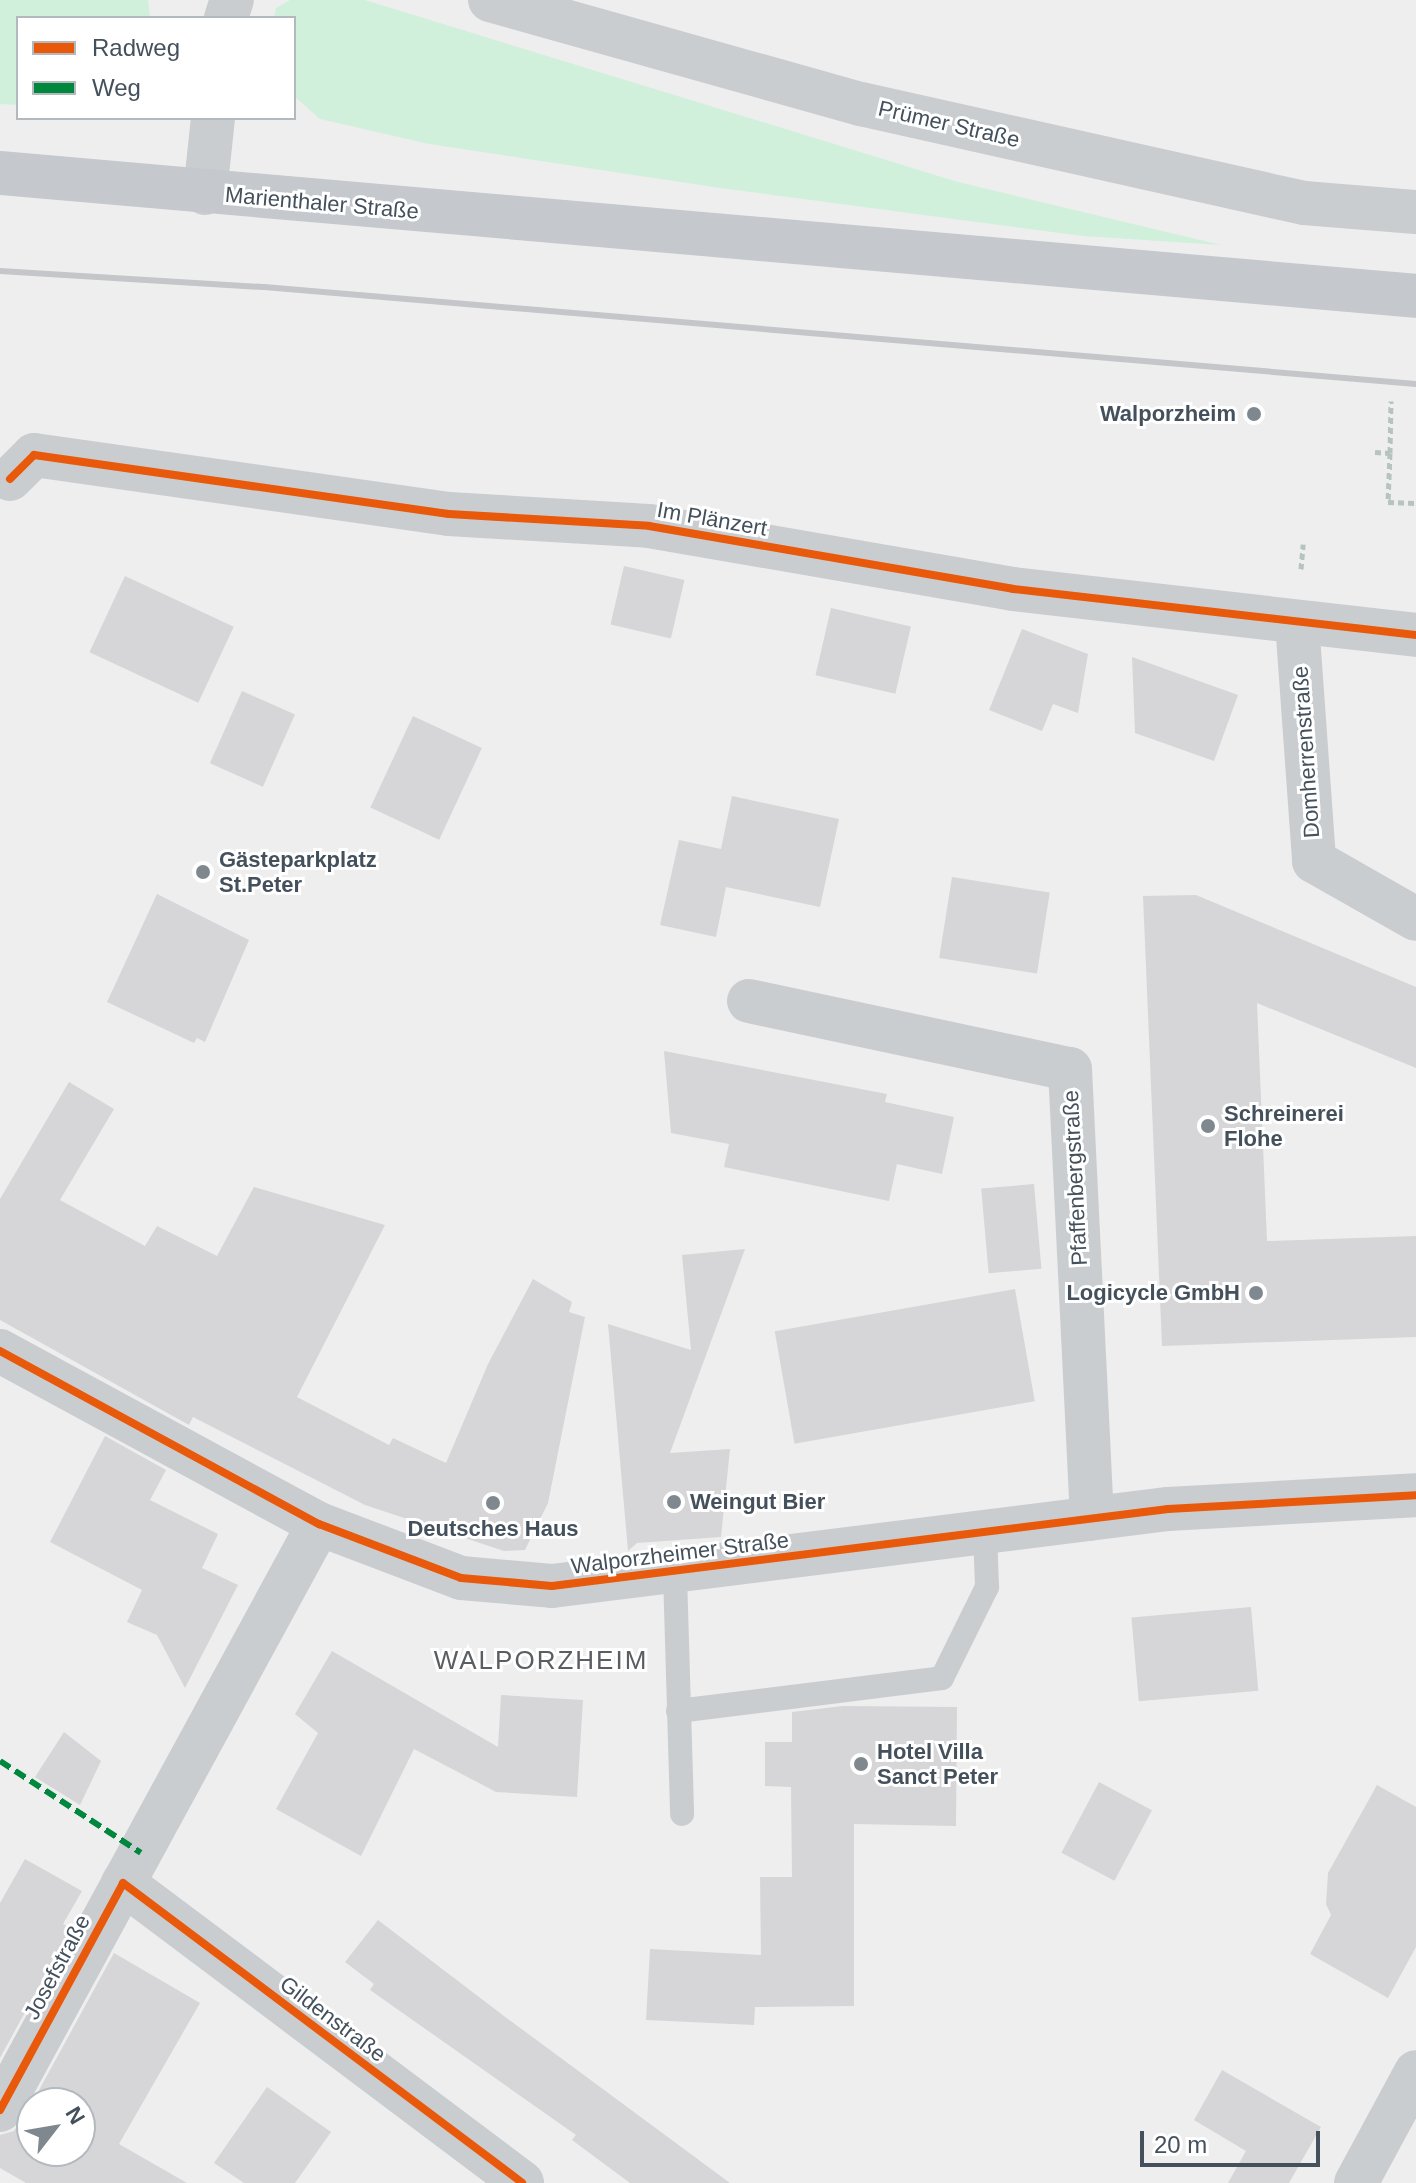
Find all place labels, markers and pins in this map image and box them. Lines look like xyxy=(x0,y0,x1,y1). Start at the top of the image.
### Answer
place label: Walporzheim xyxy=(1100,401,1236,427)
marker: Walporzheim xyxy=(1243,403,1265,425)
place label: Gästeparkplatz St.Peter xyxy=(219,846,377,898)
marker: Gästeparkplatz St.Peter xyxy=(194,863,212,881)
place label: Schreinerei Flohe xyxy=(1224,1100,1344,1152)
marker: Schreinerei Flohe xyxy=(1199,1117,1217,1135)
place label: Logicycle GmbH xyxy=(1066,1280,1240,1306)
marker: Logicycle GmbH xyxy=(1247,1284,1265,1302)
place label: Weingut Bier xyxy=(690,1489,825,1515)
marker: Weingut Bier xyxy=(665,1493,683,1511)
marker: Deutsches Haus xyxy=(484,1494,502,1512)
place label: Deutsches Haus xyxy=(407,1516,579,1542)
place label: Hotel Villa Sanct Peter xyxy=(877,1738,998,1790)
marker: Hotel Villa Sanct Peter xyxy=(852,1755,870,1773)

